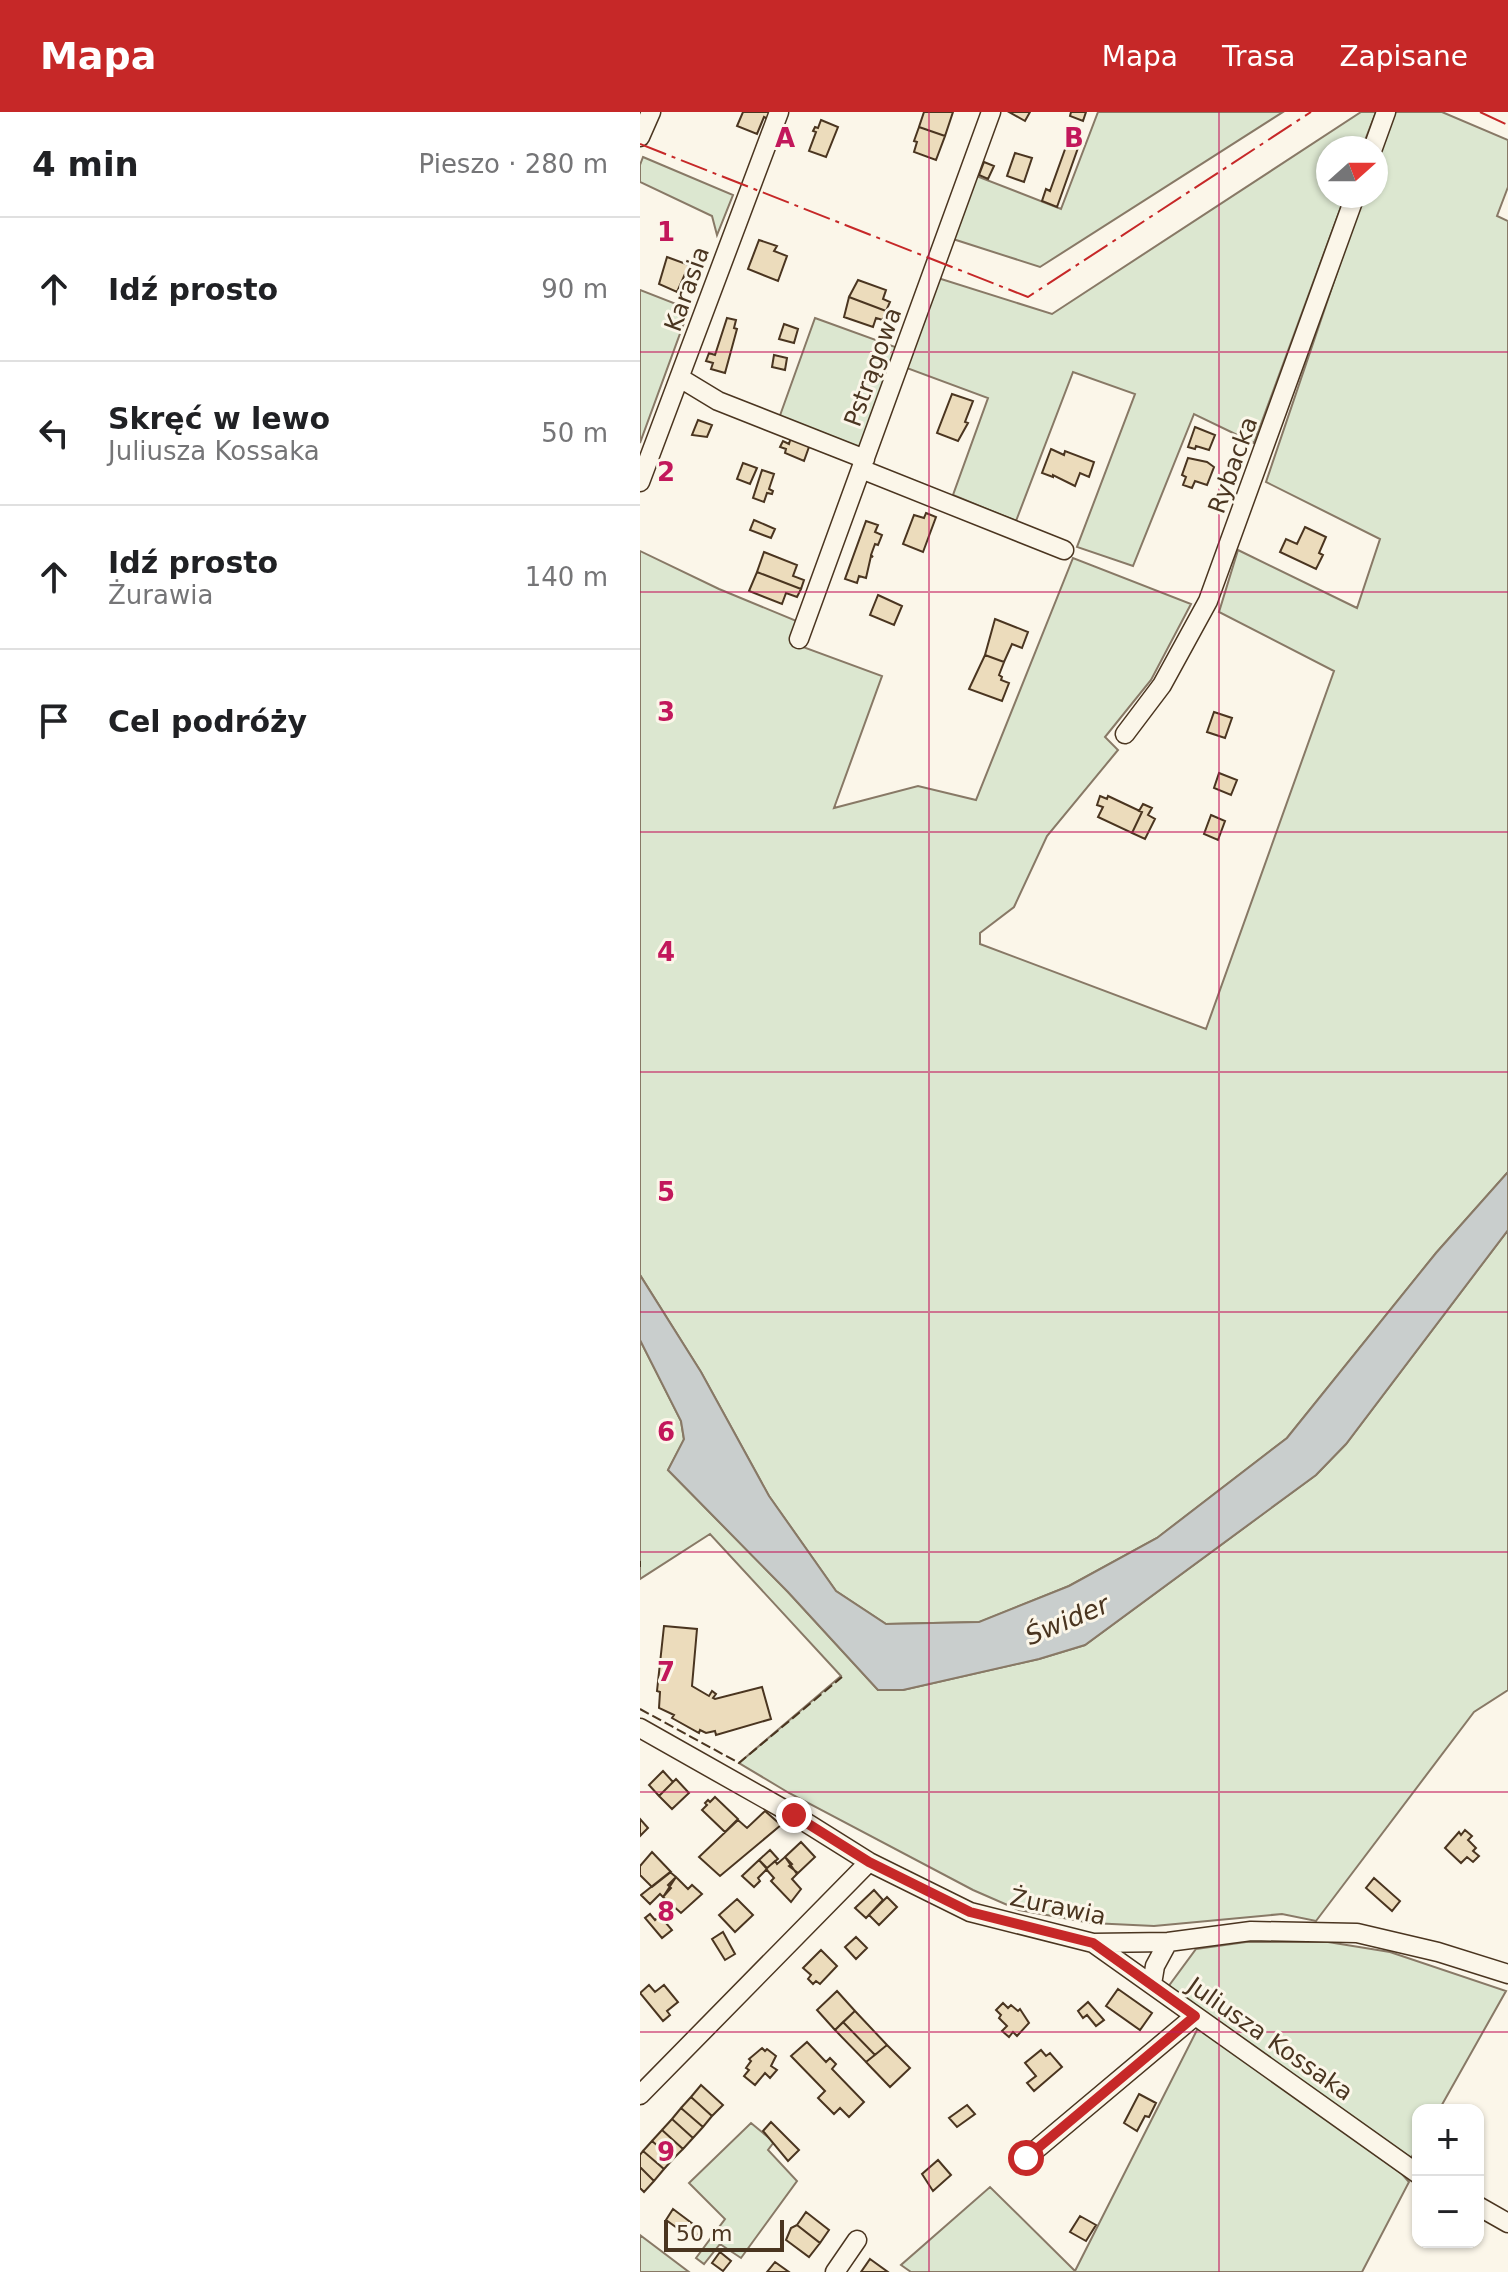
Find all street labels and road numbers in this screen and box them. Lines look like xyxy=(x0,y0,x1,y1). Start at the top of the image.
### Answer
street label: Karasia xyxy=(659,243,715,335)
street label: Pstrągowa xyxy=(839,304,907,430)
street label: Rybacka xyxy=(1203,413,1263,517)
street label: Żurawia xyxy=(1008,1882,1109,1931)
street label: Juliusza Kossaka xyxy=(1180,1970,1358,2107)

